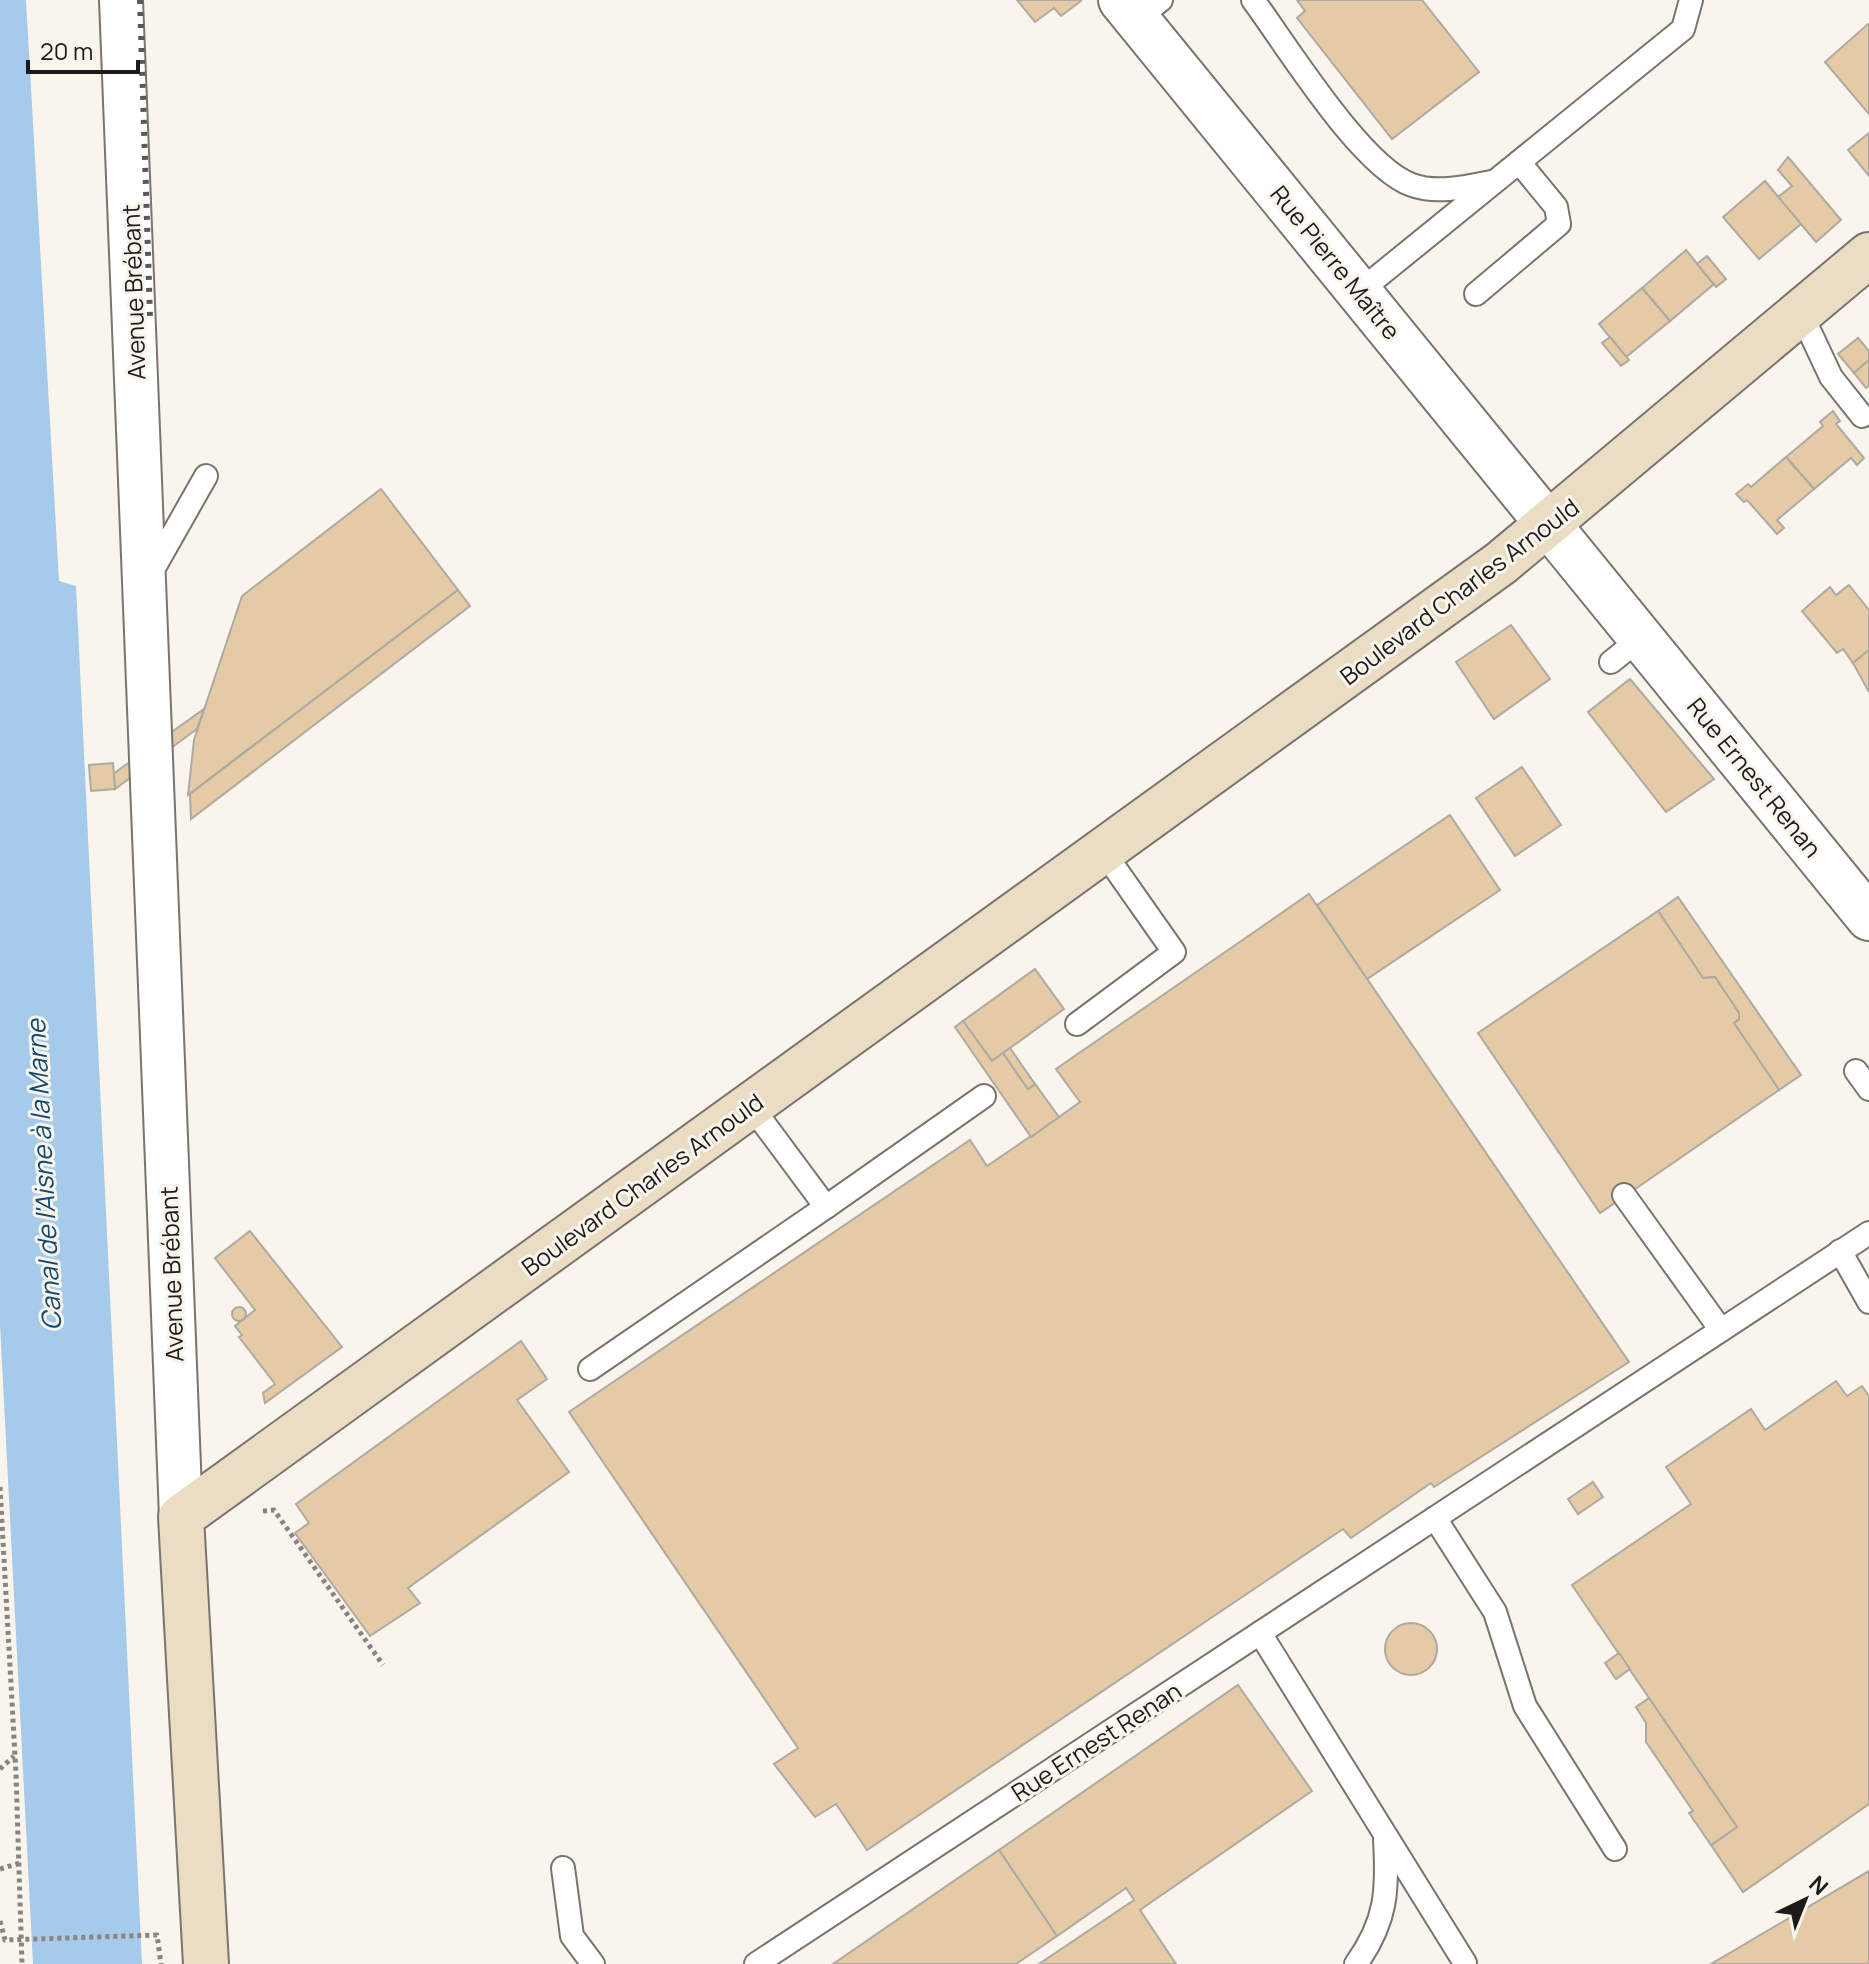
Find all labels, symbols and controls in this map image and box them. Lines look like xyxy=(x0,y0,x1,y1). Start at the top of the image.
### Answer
scale bar xyxy=(28,24,138,74)
text: 20 m xyxy=(40,34,93,67)
street label: Rue Pierre Maître xyxy=(1264,178,1408,346)
street label: Avenue Brébant xyxy=(113,204,153,380)
street label: Boulevard Charles Arnould xyxy=(1333,490,1585,692)
street label: Rue Ernest Renan xyxy=(1680,690,1830,864)
water label: Canal de l'Aisne à la Marne xyxy=(17,1017,69,1331)
street label: Boulevard Charles Arnould xyxy=(514,1085,770,1283)
street label: Avenue Brébant xyxy=(151,1186,191,1362)
street label: Rue Ernest Renan xyxy=(1005,1674,1187,1808)
north arrow xyxy=(1765,1860,1845,1940)
text: N xyxy=(1803,1869,1835,1902)

